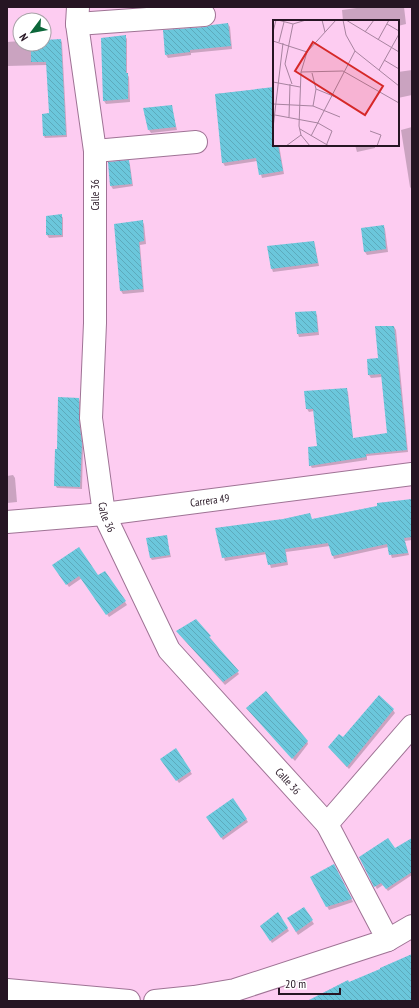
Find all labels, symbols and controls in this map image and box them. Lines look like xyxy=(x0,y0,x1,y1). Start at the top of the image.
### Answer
north arrow xyxy=(12,12,52,52)
inset map xyxy=(273,20,399,146)
text: N xyxy=(16,31,31,44)
street label: Calle 36 xyxy=(88,179,102,211)
street label: Carrera 49 xyxy=(189,491,230,510)
street label: Calle 36 xyxy=(95,501,119,535)
street label: Calle 36 xyxy=(272,765,304,797)
scale bar xyxy=(279,970,340,996)
text: 20 m xyxy=(285,976,306,991)

